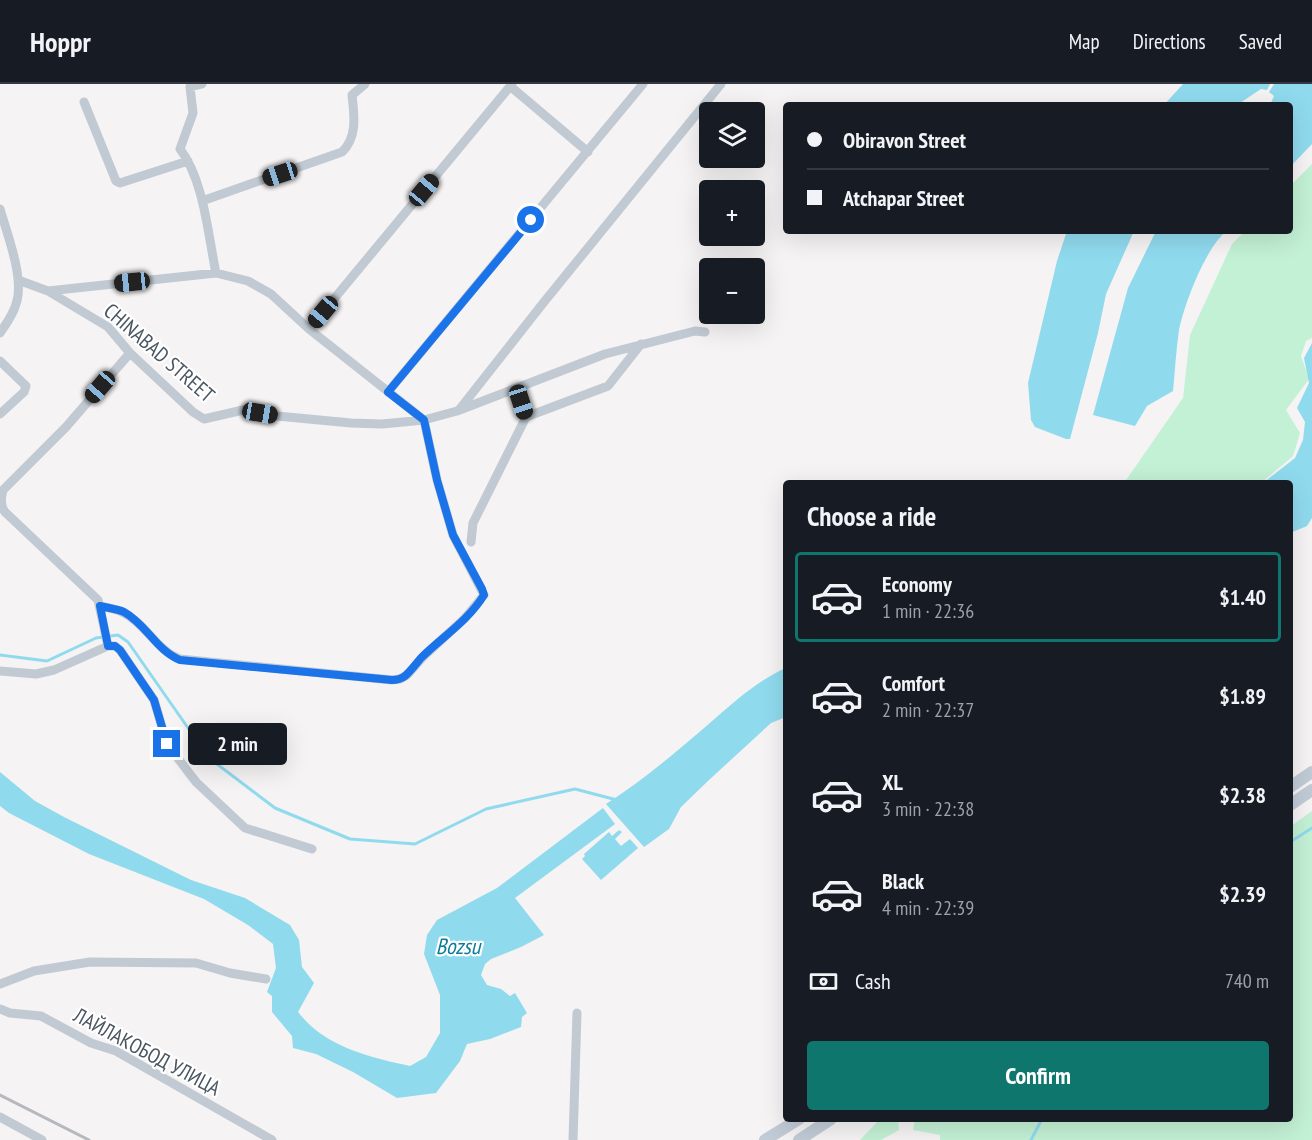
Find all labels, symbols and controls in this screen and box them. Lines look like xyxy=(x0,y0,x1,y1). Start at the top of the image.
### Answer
text: Hoppr xyxy=(30,23,91,60)
text: Map xyxy=(1069,28,1100,55)
text: Directions xyxy=(1133,28,1206,55)
text: Saved xyxy=(1239,28,1282,55)
map controls xyxy=(699,102,765,324)
button: layers xyxy=(699,102,765,168)
text: Obiravon Street xyxy=(843,126,966,154)
car xyxy=(260,160,300,188)
car xyxy=(406,170,442,210)
button: + xyxy=(699,180,765,246)
text: Atchapar Street xyxy=(843,184,964,212)
route start xyxy=(517,206,544,233)
button: − xyxy=(699,258,765,324)
car xyxy=(113,271,151,293)
car xyxy=(305,292,341,332)
street label: CHINABAD STREET xyxy=(98,297,221,409)
car xyxy=(81,368,119,406)
car xyxy=(507,382,535,422)
car xyxy=(241,401,279,425)
text: Choose a ride xyxy=(807,499,936,533)
icon: car xyxy=(810,570,864,624)
text: Economy xyxy=(882,570,952,598)
text: $1.40 xyxy=(1219,583,1266,611)
text: 1 min · 22:36 xyxy=(882,598,974,624)
icon: car xyxy=(810,669,864,723)
text: Comfort xyxy=(882,669,945,697)
text: $1.89 xyxy=(1219,682,1266,710)
text: 2 min · 22:37 xyxy=(882,697,974,723)
callout: 2 min xyxy=(188,723,287,765)
route end xyxy=(153,730,180,757)
text: 2 min xyxy=(217,731,258,757)
icon: car xyxy=(810,768,864,822)
text: XL xyxy=(882,768,903,796)
text: $2.38 xyxy=(1219,781,1266,809)
text: 3 min · 22:38 xyxy=(882,796,974,822)
icon: car xyxy=(810,867,864,921)
text: Black xyxy=(882,867,924,895)
text: $2.39 xyxy=(1219,880,1266,908)
text: 4 min · 22:39 xyxy=(882,895,974,921)
water label: Bozsu xyxy=(436,932,482,960)
icon: cash xyxy=(807,965,840,998)
text: Cash xyxy=(855,967,891,995)
text: 740 m xyxy=(1225,968,1269,994)
street label: ЛАЙЛАКОБОД УЛИЦА xyxy=(68,1001,225,1102)
button: Confirm xyxy=(807,1041,1269,1110)

